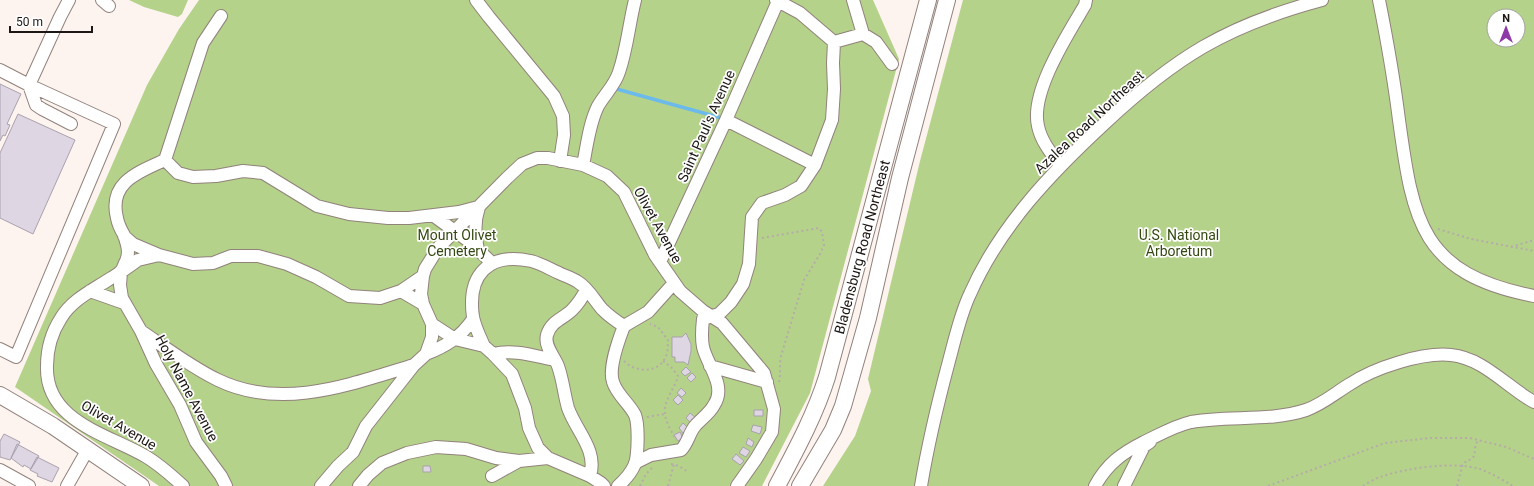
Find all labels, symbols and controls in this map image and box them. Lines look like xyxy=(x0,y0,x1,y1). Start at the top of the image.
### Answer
scale bar xyxy=(10,8,92,34)
north arrow xyxy=(1486,8,1526,48)
text: N xyxy=(1502,12,1510,25)
text: 50 m xyxy=(16,15,43,29)
street label: Saint Paul's Avenue xyxy=(674,67,738,185)
street label: Azalea Road Northeast xyxy=(1031,67,1147,177)
street label: Bladensburg Road Northeast xyxy=(831,158,893,336)
street label: Olivet Avenue xyxy=(631,184,685,266)
park label: Mount Olivet Cemetery xyxy=(418,227,497,259)
park label: U.S. National Arboretum xyxy=(1139,227,1219,259)
street label: Holy Name Avenue xyxy=(152,332,222,444)
street label: Olivet Avenue xyxy=(78,397,160,453)

